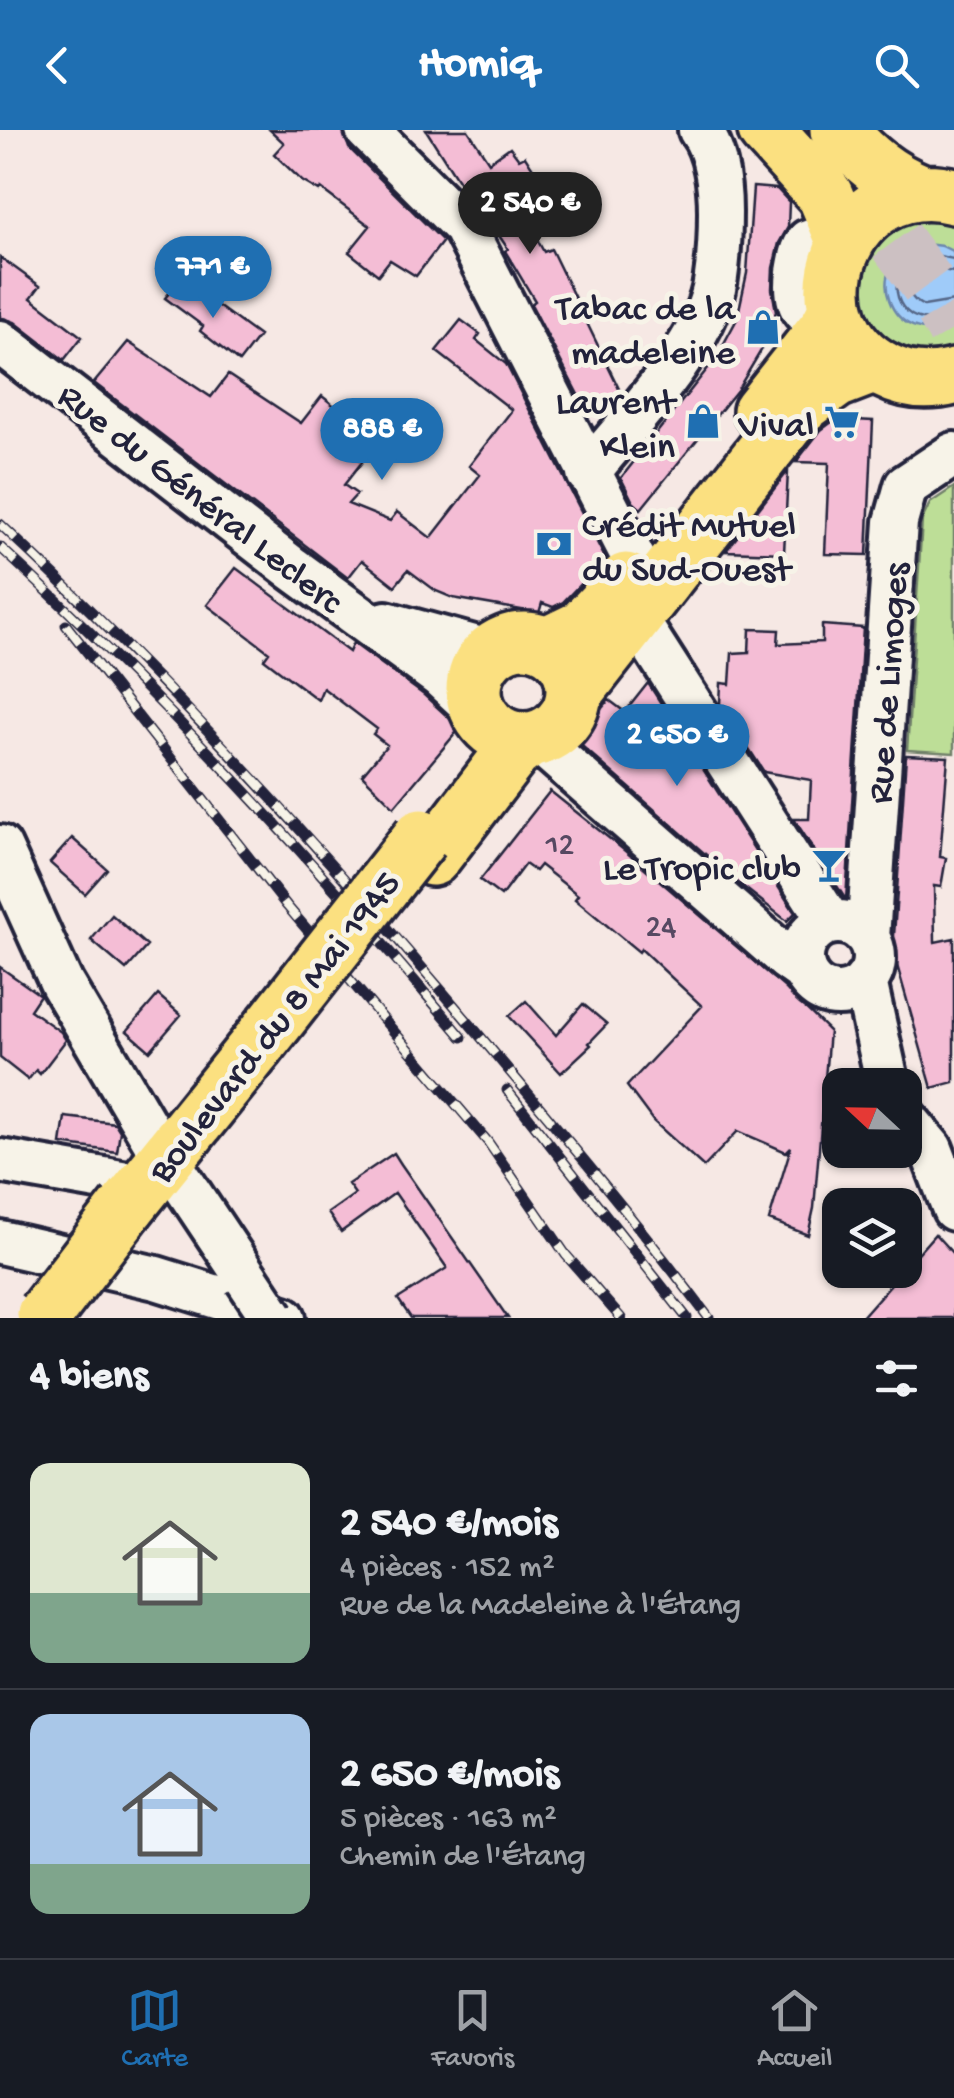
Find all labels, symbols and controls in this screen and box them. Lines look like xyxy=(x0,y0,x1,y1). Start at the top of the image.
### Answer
icon: back xyxy=(30,38,85,93)
icon: search xyxy=(869,38,924,93)
text: Homiq xyxy=(418,39,536,92)
pin: 2 540 € xyxy=(438,172,622,257)
text: 2 540 € xyxy=(480,185,580,223)
pin: 771 € xyxy=(143,236,283,321)
text: 771 € xyxy=(177,249,249,287)
place label: Tabac de la madeleine xyxy=(554,289,737,377)
shop icon: Tabac de la madeleine xyxy=(744,308,782,346)
street label: Rue du Général Leclerc xyxy=(47,376,350,626)
place label: Laurent Klein xyxy=(556,383,678,471)
pin: 888 € xyxy=(312,398,452,483)
shop icon: Laurent Klein xyxy=(684,402,722,440)
supermarket icon: Vival xyxy=(823,403,861,441)
place label: Vival xyxy=(737,406,814,450)
text: 888 € xyxy=(342,411,422,449)
place label: Crédit Mutuel du Sud-Ouest xyxy=(582,506,796,594)
bank icon: Crédit Mutuel du Sud-Ouest xyxy=(535,525,573,563)
street label: Rue de Limoges xyxy=(861,561,921,805)
pin: 2 650 € xyxy=(585,704,769,789)
text: 2 650 € xyxy=(626,717,728,755)
house number: 12 xyxy=(545,828,574,866)
bar icon: Le Tropic club xyxy=(810,846,848,884)
place label: Le Tropic club xyxy=(603,849,801,893)
street label: Boulevard du 8 Mai 1945 xyxy=(141,864,412,1194)
house number: 24 xyxy=(646,910,676,948)
north arrow xyxy=(822,1068,922,1168)
map controls xyxy=(822,1068,922,1288)
button: layers xyxy=(822,1188,922,1288)
icon: filters xyxy=(869,1351,924,1406)
text: 4 biens xyxy=(30,1354,148,1403)
text: 2 540 €/mois xyxy=(340,1501,558,1550)
icon: home xyxy=(110,1503,230,1623)
text: 4 pièces · 152 m² xyxy=(340,1550,555,1588)
text: Rue de la Madeleine à l'Étang xyxy=(340,1588,741,1626)
text: 2 650 €/mois xyxy=(340,1752,559,1801)
icon: home xyxy=(110,1754,230,1874)
text: 5 pièces · 163 m² xyxy=(340,1801,557,1839)
text: Chemin de l'Étang xyxy=(340,1839,586,1877)
tab: Carte xyxy=(122,1983,188,2076)
tab: Favoris xyxy=(431,1983,514,2076)
tab: Accueil xyxy=(757,1983,832,2076)

